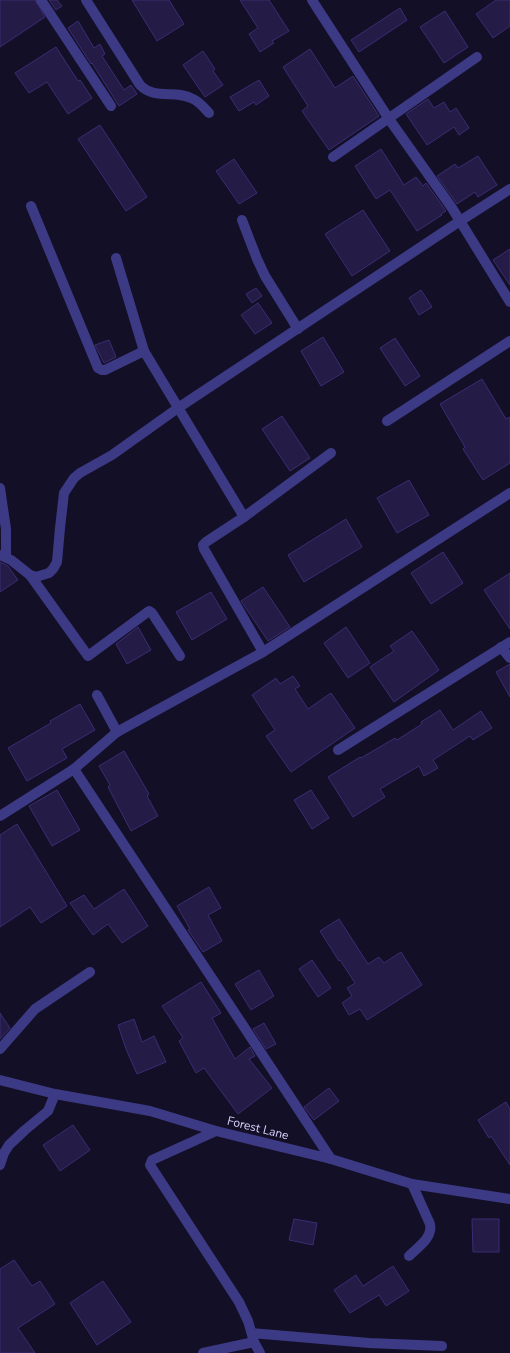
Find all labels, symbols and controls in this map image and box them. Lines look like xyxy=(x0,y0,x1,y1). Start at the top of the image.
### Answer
street label: Forest Lane xyxy=(226,1113,290,1143)

